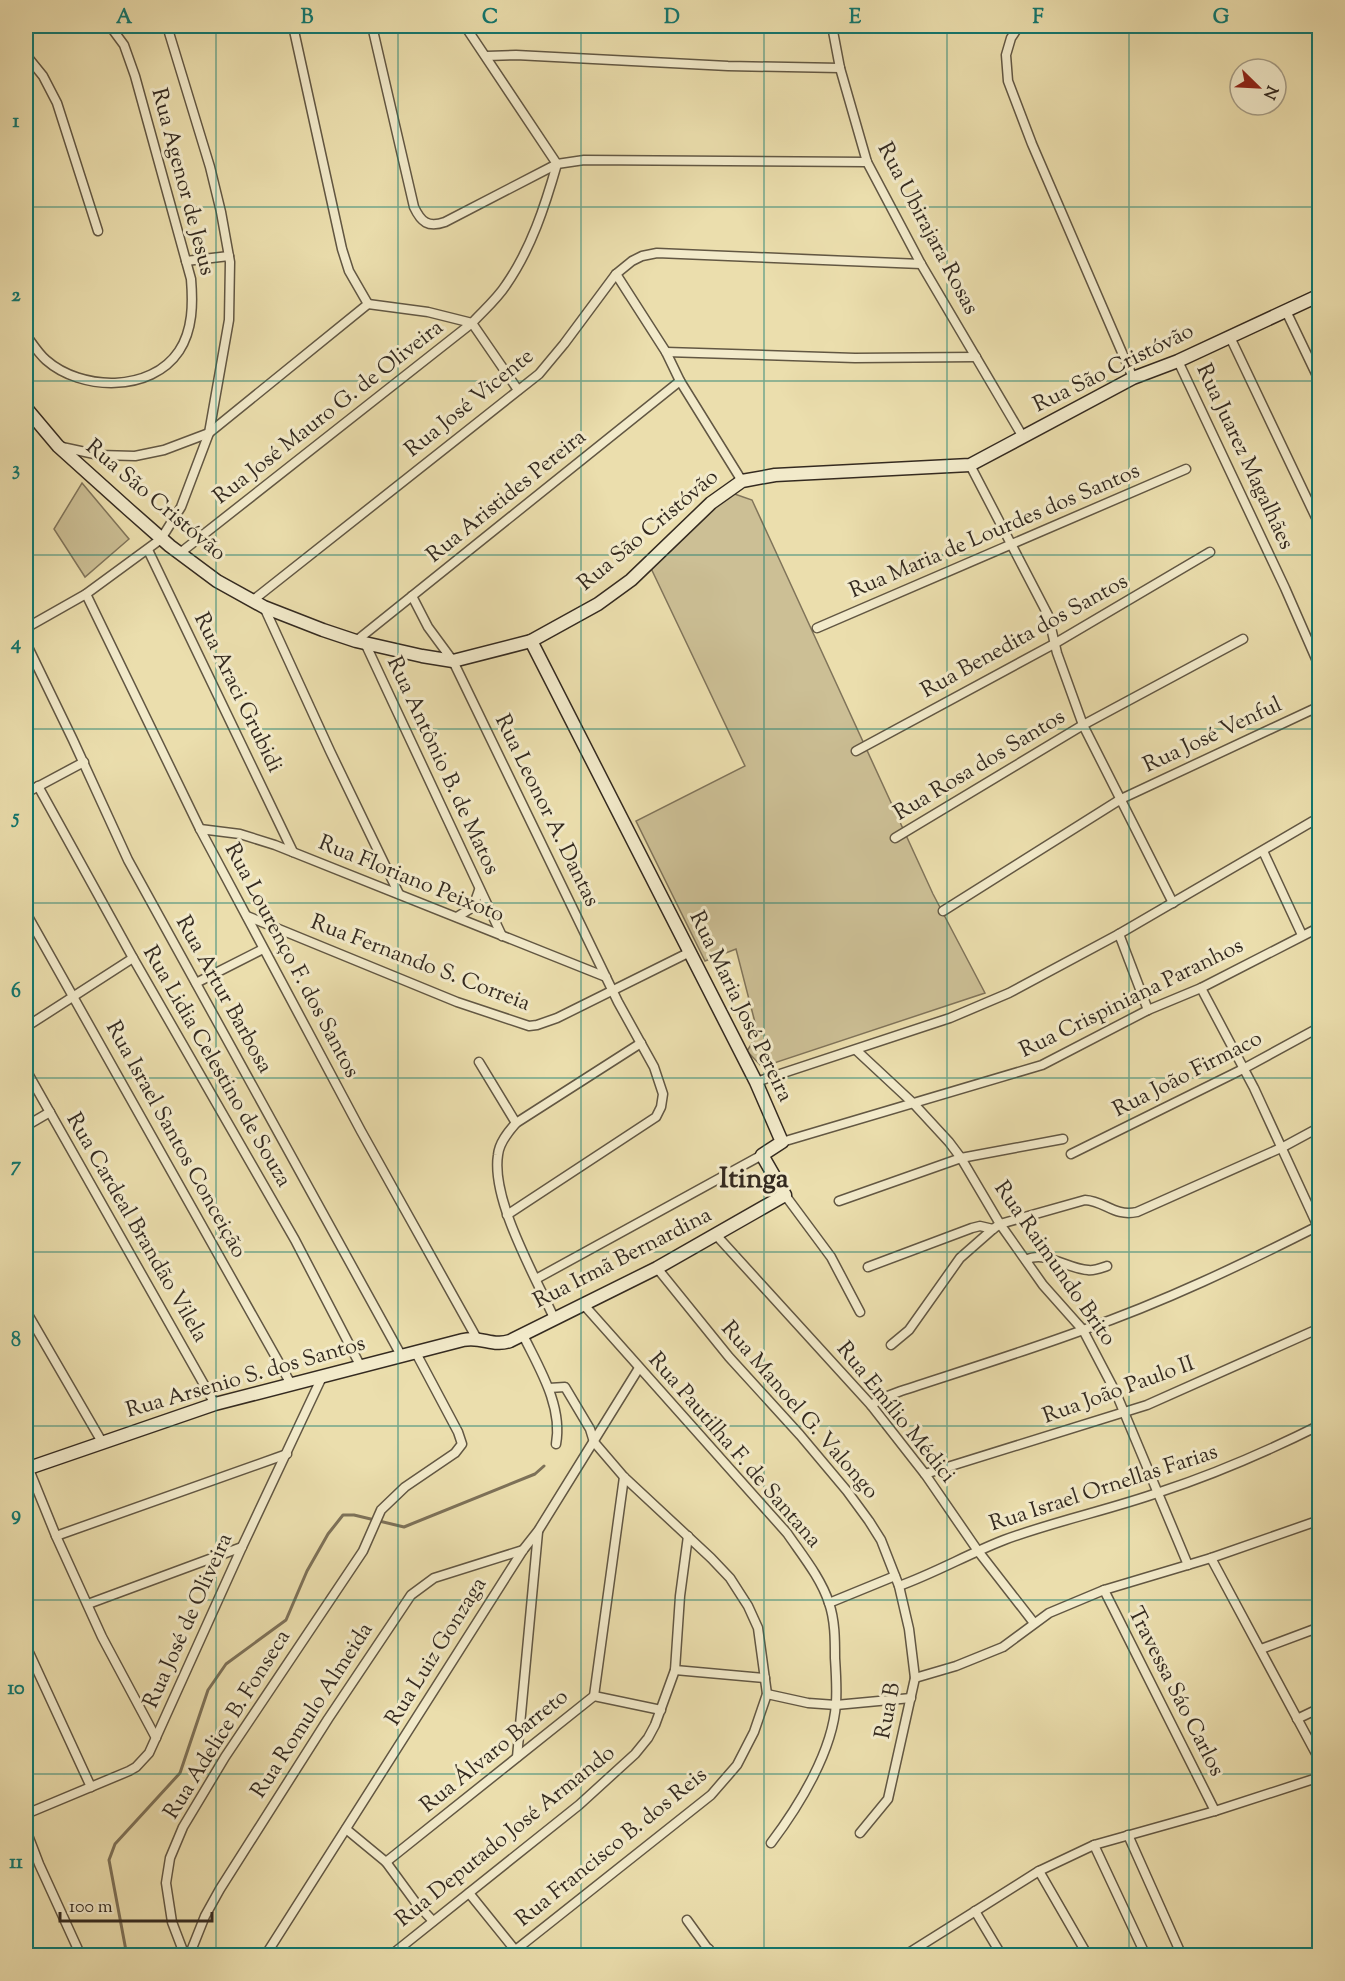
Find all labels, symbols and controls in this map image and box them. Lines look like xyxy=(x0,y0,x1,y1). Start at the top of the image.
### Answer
text: A xyxy=(116,4,133,33)
text: B xyxy=(301,4,314,33)
text: C xyxy=(482,4,498,33)
text: D xyxy=(664,4,680,33)
text: E xyxy=(849,4,862,33)
text: F xyxy=(1032,4,1044,33)
text: G xyxy=(1213,4,1230,33)
north arrow xyxy=(1228,57,1288,117)
text: N xyxy=(1256,82,1283,103)
street label: Rua Agenor de Jesus xyxy=(142,85,222,279)
text: 1 xyxy=(13,108,20,137)
street label: Rua Ubirajara Rosas xyxy=(868,137,986,321)
text: 2 xyxy=(11,282,21,311)
street label: Rua José Mauro G. de Oliveira xyxy=(207,313,451,513)
street label: Rua São Cristóvão xyxy=(1028,316,1200,422)
street label: Rua José Vicente xyxy=(399,342,541,466)
street label: Rua Juarez Magalhães xyxy=(1187,359,1301,555)
street label: Rua Aristides Pereira xyxy=(420,422,594,572)
street label: Rua São Cristóvão xyxy=(78,432,232,570)
text: 3 xyxy=(12,456,20,485)
street label: Rua Maria de Lourdes dos Santos xyxy=(845,456,1145,608)
street label: Rua São Cristóvão xyxy=(572,462,726,600)
street label: Rua Benedita dos Santos xyxy=(916,567,1134,707)
street label: Rua Araci Grubidi xyxy=(184,608,290,778)
text: 4 xyxy=(10,630,21,659)
street label: Rua Antônio B. de Matos xyxy=(377,652,507,880)
street label: Rua José Venful xyxy=(1138,690,1288,782)
street label: Rua Rosa dos Santos xyxy=(888,702,1072,830)
street label: Rua Leonor A. Dantas xyxy=(485,709,607,913)
text: 5 xyxy=(11,804,20,833)
street label: Rua Floriano Peixoto xyxy=(313,828,509,932)
street label: Rua Lourenço F. dos Santos xyxy=(215,838,367,1084)
street label: Rua Maria José Pereira xyxy=(680,906,800,1108)
street label: Rua Fernando S. Correia xyxy=(306,907,534,1021)
street label: Rua Artur Barbosa xyxy=(166,910,280,1080)
street label: Rua Crispiniana Paranhos xyxy=(1015,931,1249,1067)
street label: Rua Lidia Celestino de Souza xyxy=(134,940,298,1194)
text: 6 xyxy=(11,978,21,1007)
street label: Rua Israel Santos Conceição xyxy=(96,1016,254,1264)
street label: Rua João Firmaco xyxy=(1108,1024,1268,1126)
street label: Rua Cardeal Brandão Vilela xyxy=(57,1107,215,1349)
text: 7 xyxy=(11,1152,22,1181)
district label: Itinga xyxy=(719,1160,789,1200)
street label: Rua Raimundo Brito xyxy=(985,1175,1123,1353)
street label: Rua Irmã Bernardina xyxy=(528,1200,718,1318)
street label: Rua Manoel G. Valongo xyxy=(712,1315,886,1507)
text: 8 xyxy=(11,1327,21,1356)
street label: Rua Arsenio S. dos Santos xyxy=(123,1328,369,1428)
street label: Rua Emílio Médici xyxy=(828,1335,962,1491)
street label: Rua Pautilha F. de Santana xyxy=(640,1346,828,1556)
street label: Rua João Paulo II xyxy=(1039,1349,1199,1433)
street label: Rua Israel Ornellas Farias xyxy=(986,1437,1222,1541)
text: 9 xyxy=(11,1501,21,1530)
street label: Rua José de Oliveira xyxy=(136,1528,242,1714)
street label: Rua Luiz Gonzaga xyxy=(378,1571,496,1733)
street label: Travessa Sáo Carlos xyxy=(1118,1602,1232,1782)
street label: Rua Romulo Almeida xyxy=(244,1617,382,1805)
street label: Rua Adelice B. Fonseca xyxy=(157,1624,299,1826)
text: 10 xyxy=(7,1675,25,1704)
street label: Rua B xyxy=(868,1680,910,1742)
street label: Rua Álvaro Barreto xyxy=(413,1681,576,1822)
street label: Rua Deputado José Armando xyxy=(389,1738,623,1936)
street label: Rua Francisco B. dos Reis xyxy=(509,1760,715,1936)
text: 11 xyxy=(9,1849,23,1878)
scale bar xyxy=(60,1885,212,1923)
text: 100 m xyxy=(69,1895,113,1921)

